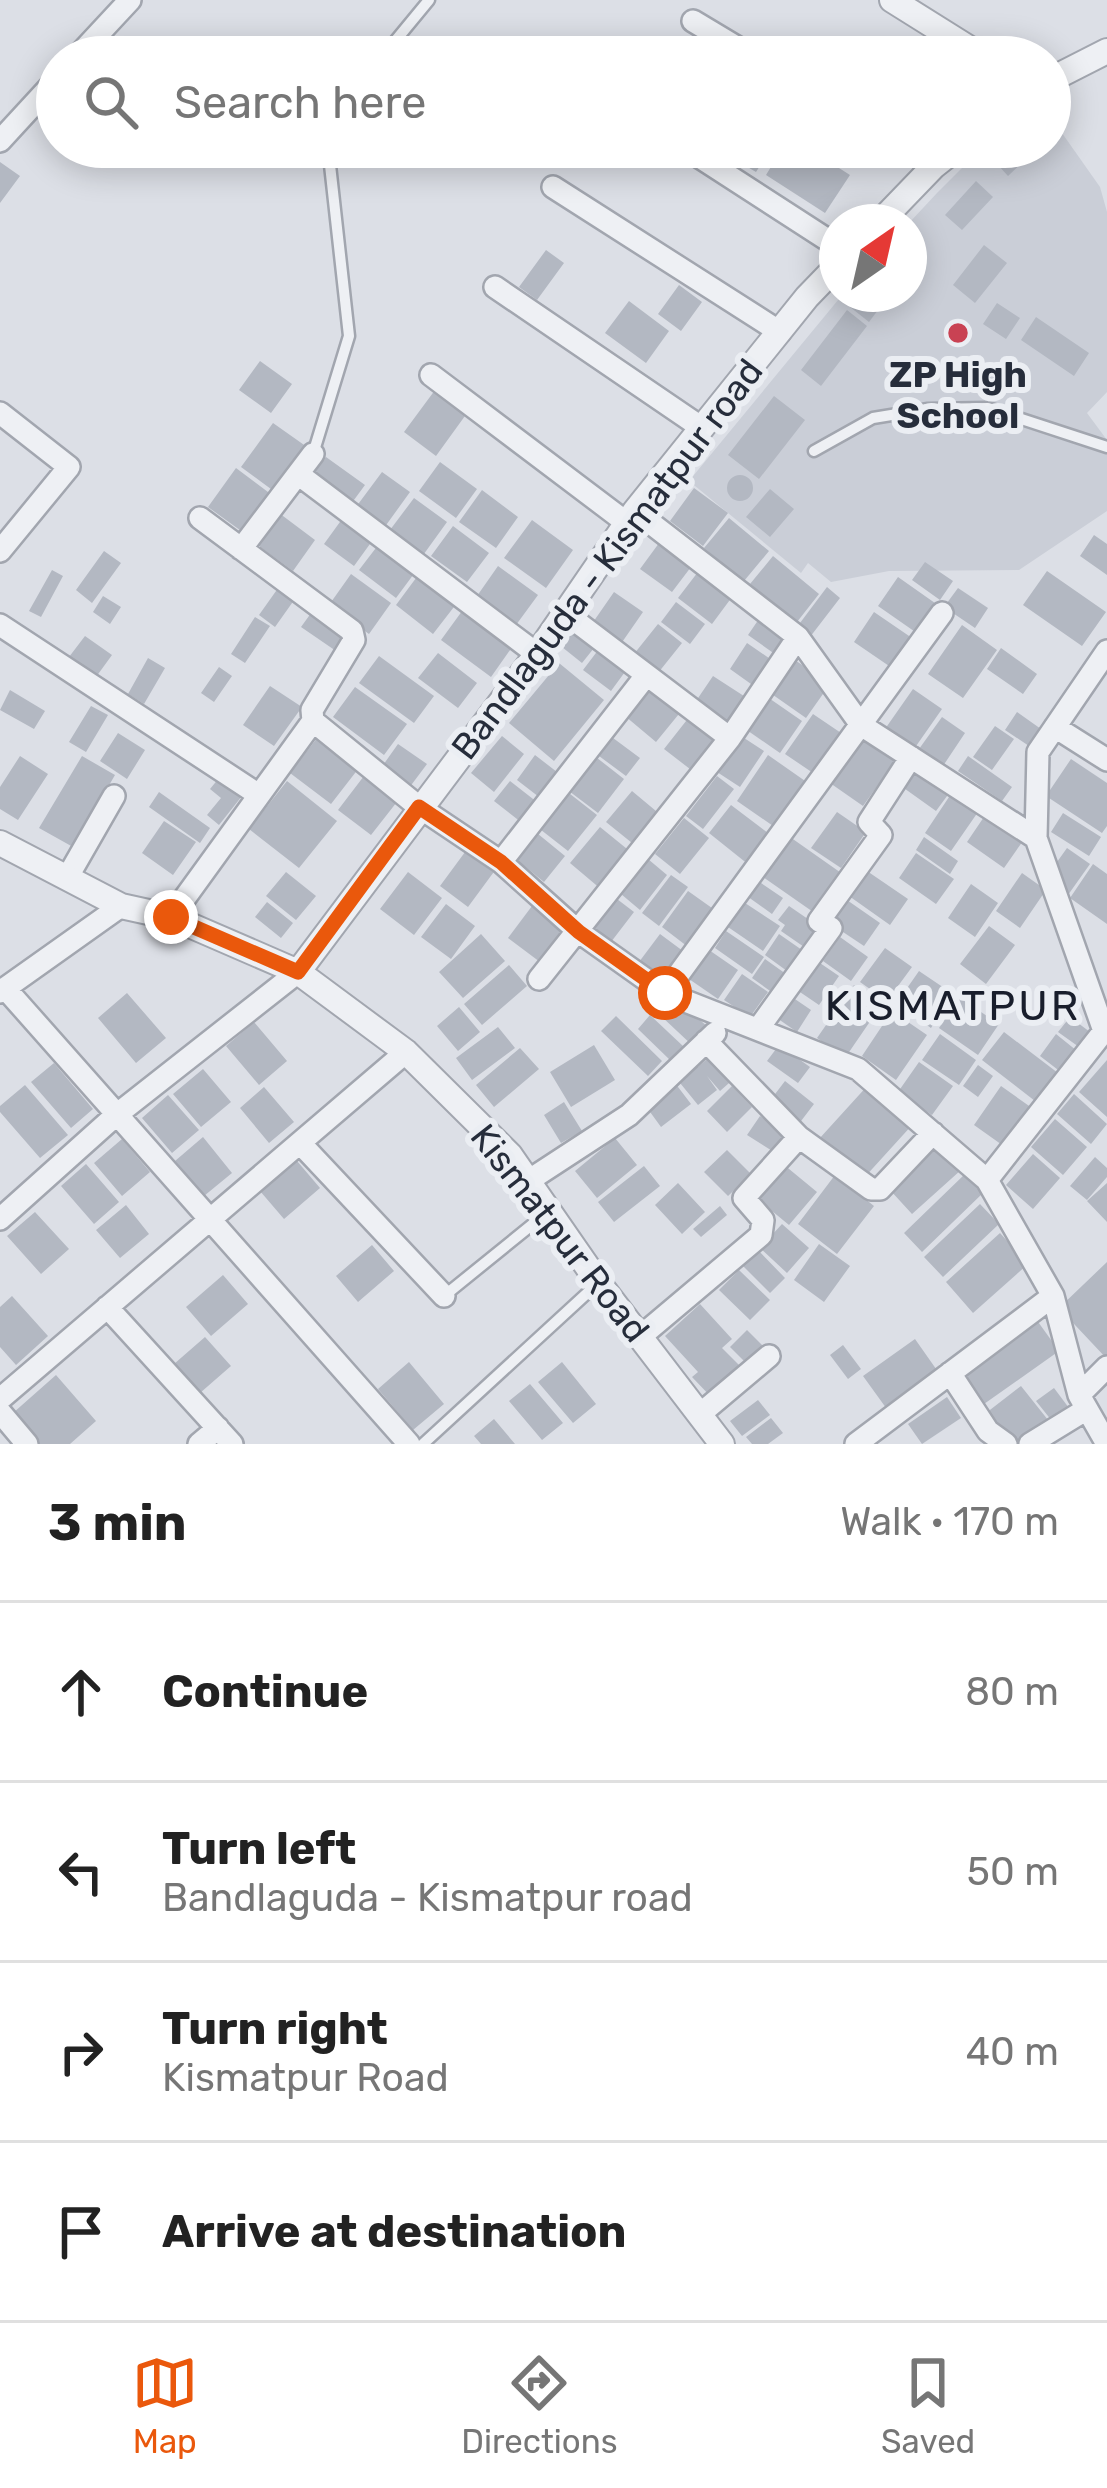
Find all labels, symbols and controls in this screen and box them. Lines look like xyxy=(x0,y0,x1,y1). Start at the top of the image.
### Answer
search box xyxy=(36,36,1071,168)
icon: search xyxy=(78,69,144,135)
text: Search here xyxy=(174,76,426,129)
north arrow xyxy=(819,204,927,312)
marker: ZP High School xyxy=(945,320,971,346)
street label: Bandlaguda - Kismatpur road xyxy=(442,350,772,768)
place label: ZP High School xyxy=(889,353,1027,437)
route end xyxy=(144,890,198,944)
route start xyxy=(638,966,692,1020)
district label: KISMATPUR xyxy=(825,981,1081,1031)
street label: Kismatpur Road xyxy=(462,1115,658,1351)
text: 3 min xyxy=(48,1492,187,1553)
text: Walk · 170 m xyxy=(840,1499,1059,1545)
icon: ahead xyxy=(48,1659,114,1725)
text: Continue xyxy=(162,1665,368,1718)
text: 80 m xyxy=(965,1669,1059,1715)
text: Turn left xyxy=(162,1822,356,1875)
icon: left xyxy=(48,1839,114,1905)
text: 50 m xyxy=(967,1849,1059,1895)
text: Bandlaguda - Kismatpur road xyxy=(162,1875,693,1921)
text: Turn right xyxy=(162,2002,388,2055)
icon: right xyxy=(48,2019,114,2085)
text: 40 m xyxy=(966,2029,1059,2075)
text: Kismatpur Road xyxy=(162,2055,449,2101)
icon: arrive xyxy=(48,2199,114,2265)
text: Arrive at destination xyxy=(162,2205,627,2258)
tab: Map xyxy=(132,2350,198,2461)
tab: Directions xyxy=(461,2350,618,2461)
tab: Saved xyxy=(881,2350,975,2461)

